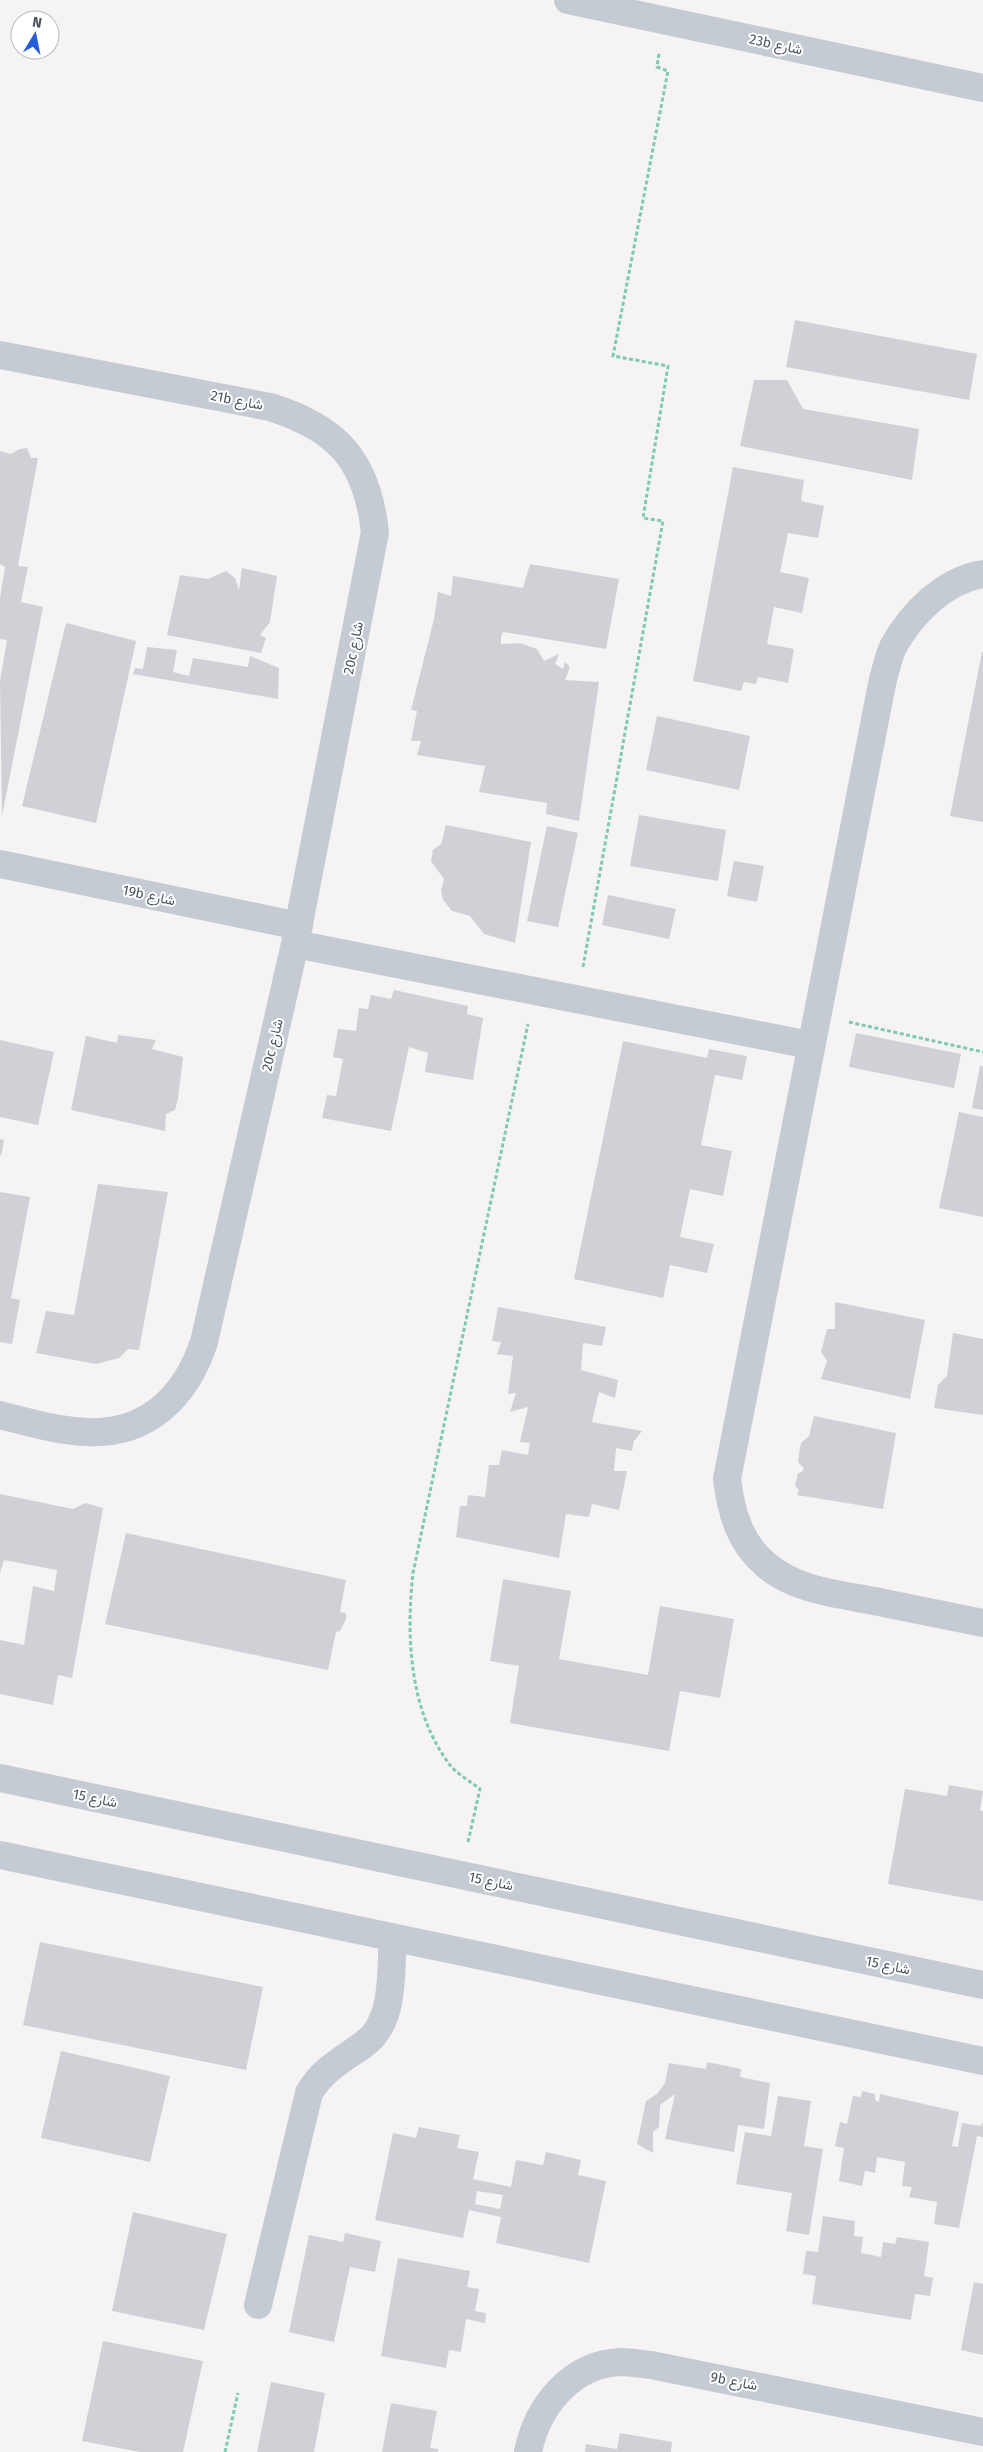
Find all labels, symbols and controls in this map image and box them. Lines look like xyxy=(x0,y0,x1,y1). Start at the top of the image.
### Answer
north arrow xyxy=(10,10,60,60)
text: N xyxy=(31,14,43,32)
street label: 23b شارع xyxy=(747,31,804,60)
street label: 21b شارع xyxy=(209,387,264,416)
street label: 20c شارع xyxy=(340,620,369,676)
street label: 19b شارع xyxy=(120,882,177,911)
street label: 20c شارع xyxy=(258,1017,289,1073)
street label: شارع 15 xyxy=(71,1786,119,1813)
street label: شارع 15 xyxy=(467,1869,515,1896)
street label: شارع 15 xyxy=(864,1953,912,1980)
street label: 9b شارع xyxy=(709,2369,759,2396)

